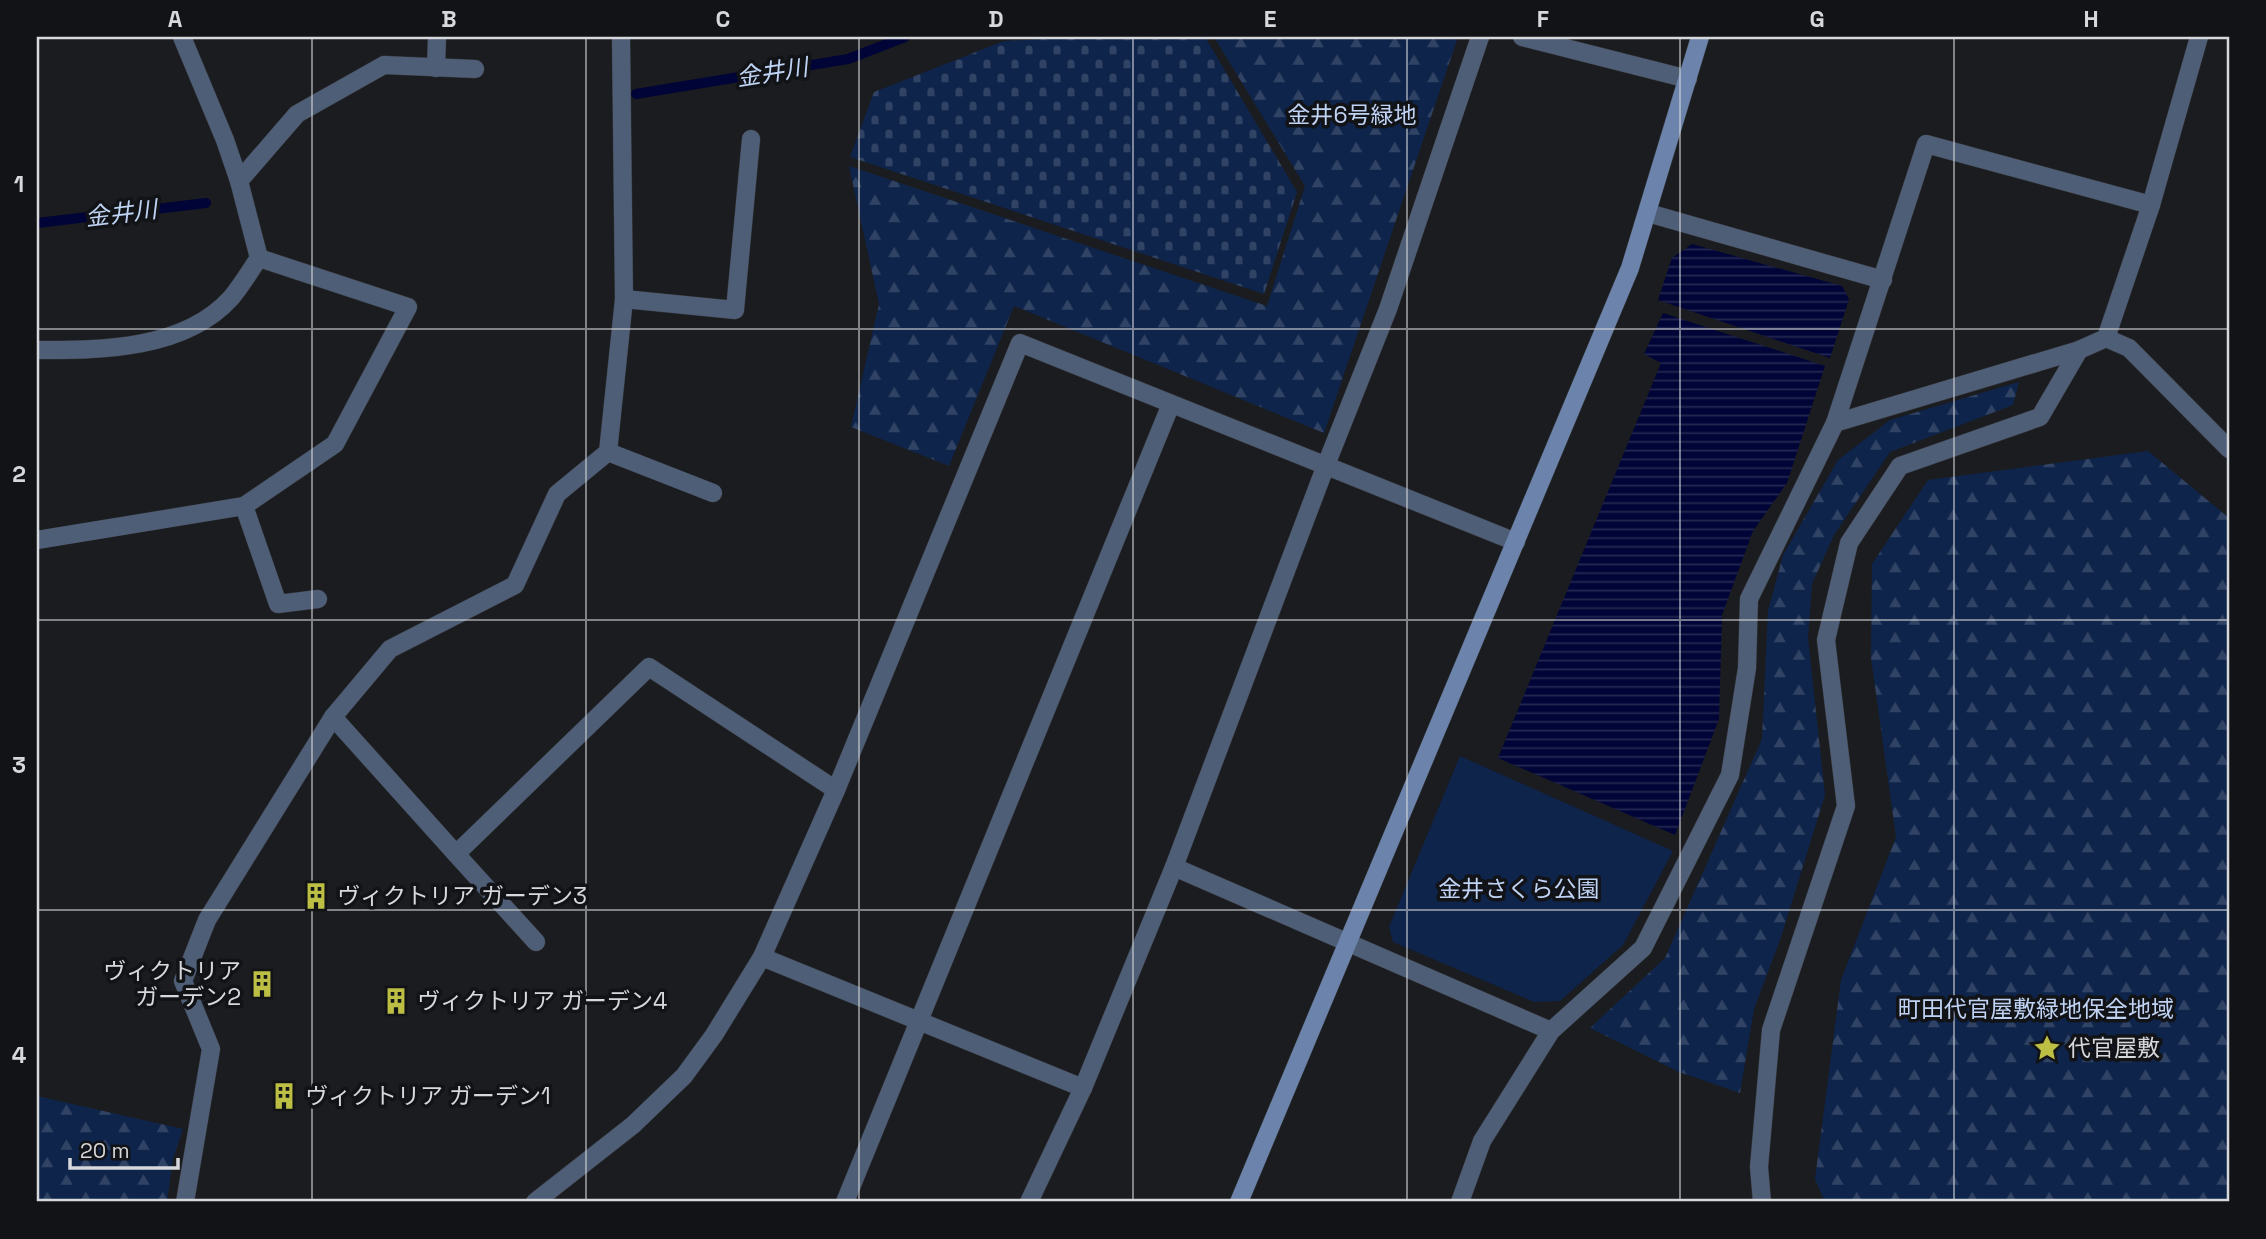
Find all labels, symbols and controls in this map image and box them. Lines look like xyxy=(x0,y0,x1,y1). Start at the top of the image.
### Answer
text: A xyxy=(168,4,183,34)
text: B xyxy=(441,4,457,34)
text: C xyxy=(716,4,730,34)
text: D xyxy=(988,4,1004,34)
text: E xyxy=(1264,4,1276,34)
text: F xyxy=(1537,4,1549,34)
text: G xyxy=(1809,4,1825,34)
text: H xyxy=(2083,4,2099,34)
water label: 金井川 xyxy=(734,51,813,93)
park label: 金井6号緑地 xyxy=(1287,100,1417,130)
text: 1 xyxy=(14,169,24,199)
water label: 金井川 xyxy=(83,193,162,233)
text: 2 xyxy=(12,459,26,489)
text: 3 xyxy=(12,750,26,780)
park label: 金井さくら公園 xyxy=(1439,874,1600,904)
building icon: ヴィクトリア ガーデン3 xyxy=(301,881,331,911)
place label: ヴィクトリア ガーデン3 xyxy=(337,881,587,911)
place label: ヴィクトリア ガーデン2 xyxy=(103,956,241,1012)
building icon: ヴィクトリア ガーデン2 xyxy=(247,969,277,999)
building icon: ヴィクトリア ガーデン4 xyxy=(381,986,411,1016)
place label: ヴィクトリア ガーデン4 xyxy=(417,986,667,1016)
park label: 町田代官屋敷緑地保全地域 xyxy=(1898,994,2174,1024)
place icon: 代官屋敷 xyxy=(2032,1033,2062,1063)
place label: 代官屋敷 xyxy=(2068,1033,2160,1063)
text: 4 xyxy=(12,1040,27,1070)
building icon: ヴィクトリア ガーデン1 xyxy=(269,1081,299,1111)
place label: ヴィクトリア ガーデン1 xyxy=(305,1081,551,1111)
scale bar xyxy=(70,1127,178,1171)
text: 20 m xyxy=(80,1137,130,1164)

